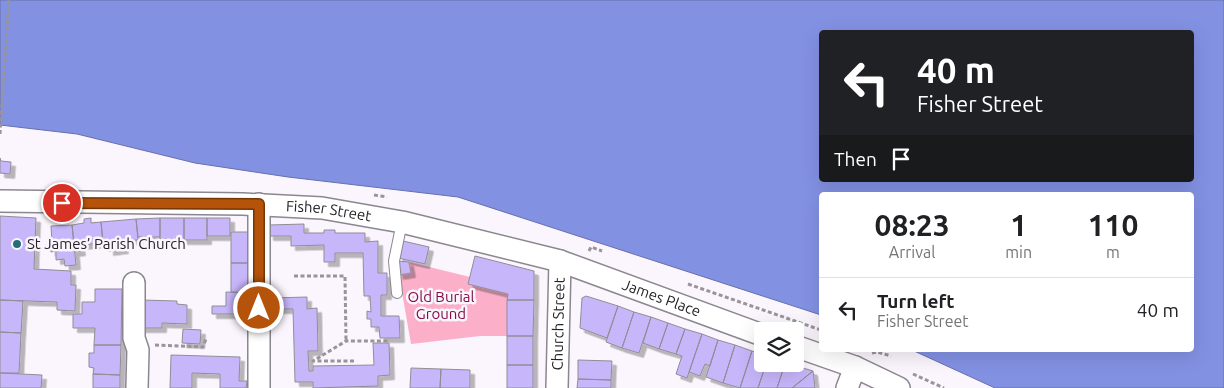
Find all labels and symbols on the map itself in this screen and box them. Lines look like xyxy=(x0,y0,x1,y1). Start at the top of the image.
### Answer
pin xyxy=(41,182,83,224)
street label: Fisher Street xyxy=(286,197,373,224)
place label: St James’ Parish Church xyxy=(27,235,186,252)
marker: St James’ Parish Church xyxy=(11,238,23,250)
street label: James Place xyxy=(620,276,703,320)
street label: Church Street xyxy=(548,277,568,371)
position arrow xyxy=(232,281,284,333)
park label: Old Burial Ground xyxy=(408,288,474,322)

